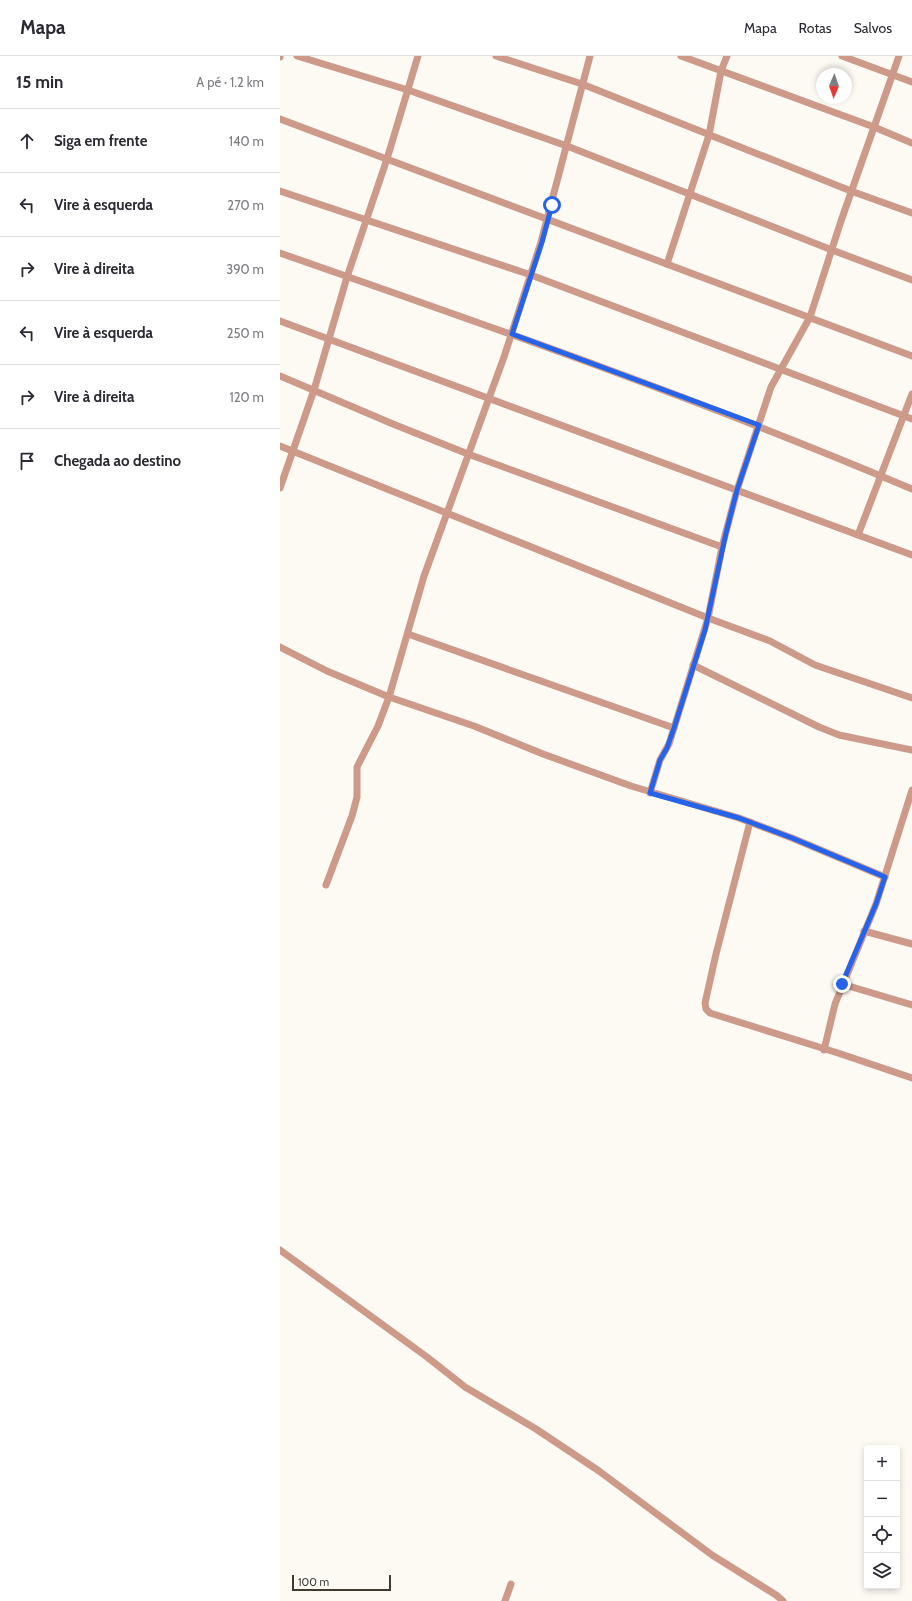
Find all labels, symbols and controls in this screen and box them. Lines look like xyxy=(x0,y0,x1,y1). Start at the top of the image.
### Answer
text: Mapa xyxy=(20,16,66,39)
text: Mapa xyxy=(744,19,777,37)
text: Rotas xyxy=(799,19,832,37)
text: Salvos xyxy=(854,19,892,37)
north arrow xyxy=(816,68,852,104)
text: 15 min xyxy=(16,72,63,92)
text: A pé · 1.2 km xyxy=(196,74,264,90)
icon: ahead xyxy=(16,130,38,152)
text: Siga em frente xyxy=(54,132,147,150)
text: 140 m xyxy=(229,133,264,149)
icon: left xyxy=(16,194,38,216)
text: Vire à esquerda xyxy=(54,196,153,214)
route start xyxy=(543,196,561,214)
text: 270 m xyxy=(227,197,264,213)
icon: right xyxy=(16,258,38,280)
text: Vire à direita xyxy=(54,260,135,278)
text: 390 m xyxy=(226,261,264,277)
icon: left xyxy=(16,322,38,344)
text: Vire à esquerda xyxy=(54,324,153,342)
text: 250 m xyxy=(227,325,264,341)
icon: right xyxy=(16,386,38,408)
text: Vire à direita xyxy=(54,388,135,406)
text: 120 m xyxy=(230,389,264,405)
icon: arrive xyxy=(16,450,38,472)
text: Chegada ao destino xyxy=(54,452,181,470)
route end xyxy=(833,975,851,993)
map controls xyxy=(864,1445,900,1589)
button: + xyxy=(864,1445,900,1481)
button: − xyxy=(864,1481,900,1517)
button: locate xyxy=(864,1517,900,1553)
button: layers xyxy=(864,1553,900,1589)
scale bar xyxy=(292,1573,391,1592)
text: 100 m xyxy=(298,1575,329,1589)

